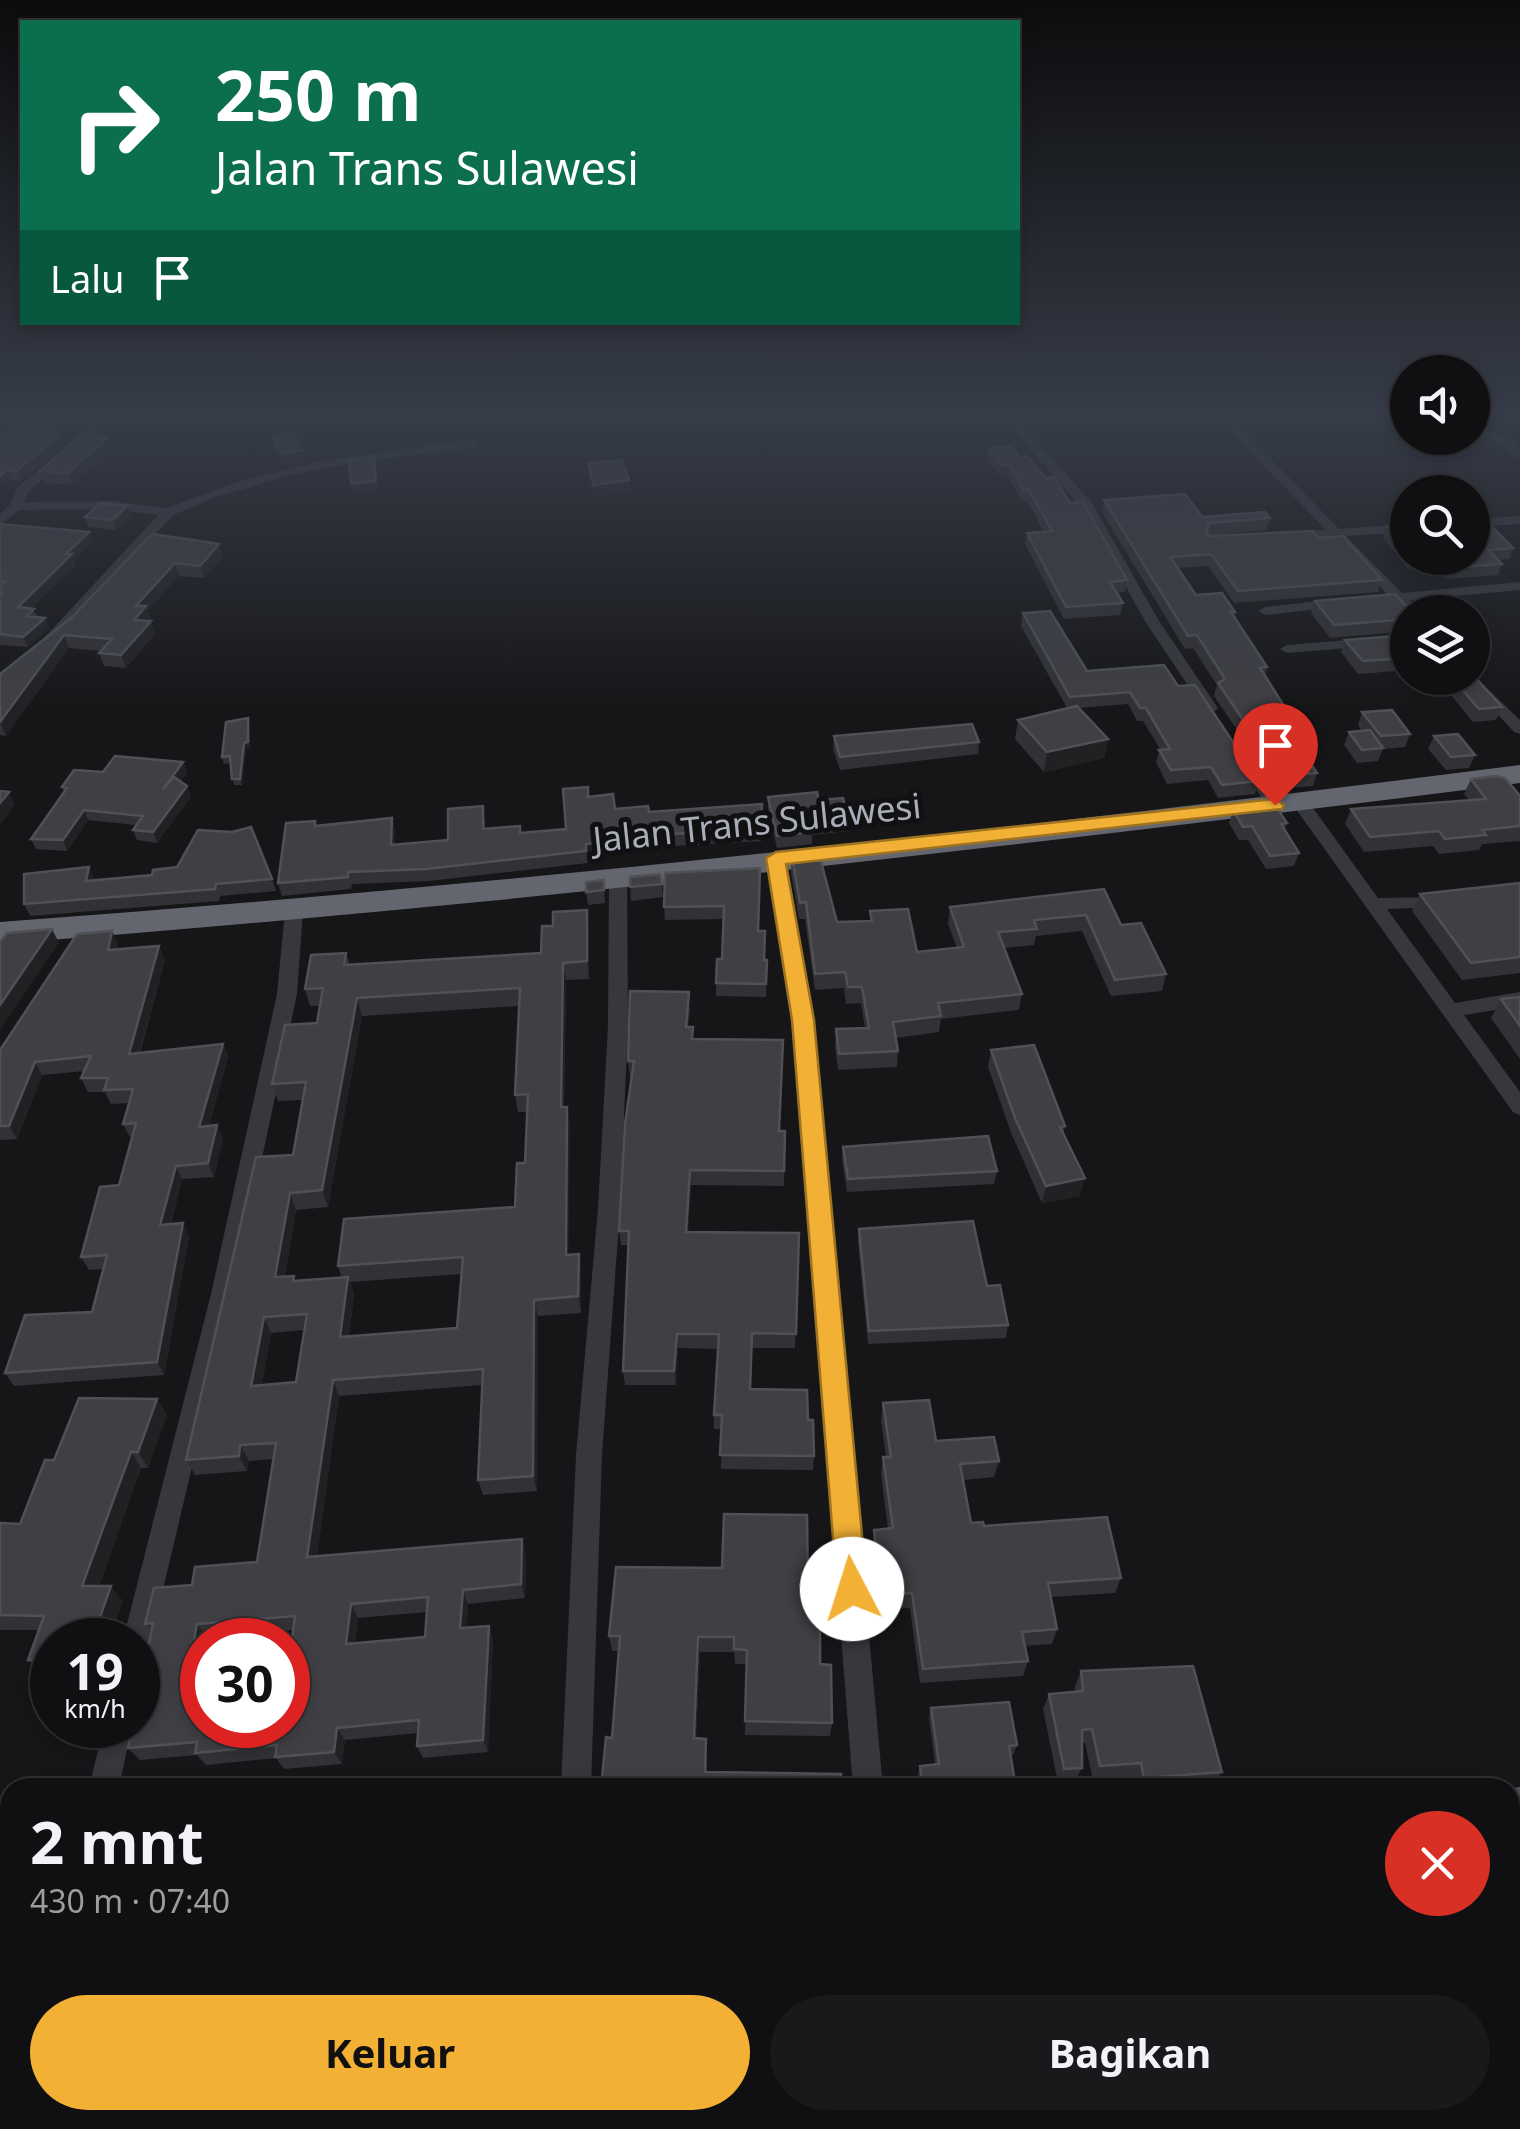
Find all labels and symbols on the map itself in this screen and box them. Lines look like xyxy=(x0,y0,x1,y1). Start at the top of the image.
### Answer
pin xyxy=(1233,703,1318,806)
street label: Jalan Trans Sulawesi xyxy=(587,781,923,862)
position arrow xyxy=(800,1537,904,1641)
speed limit sign: 30 xyxy=(180,1618,310,1748)

